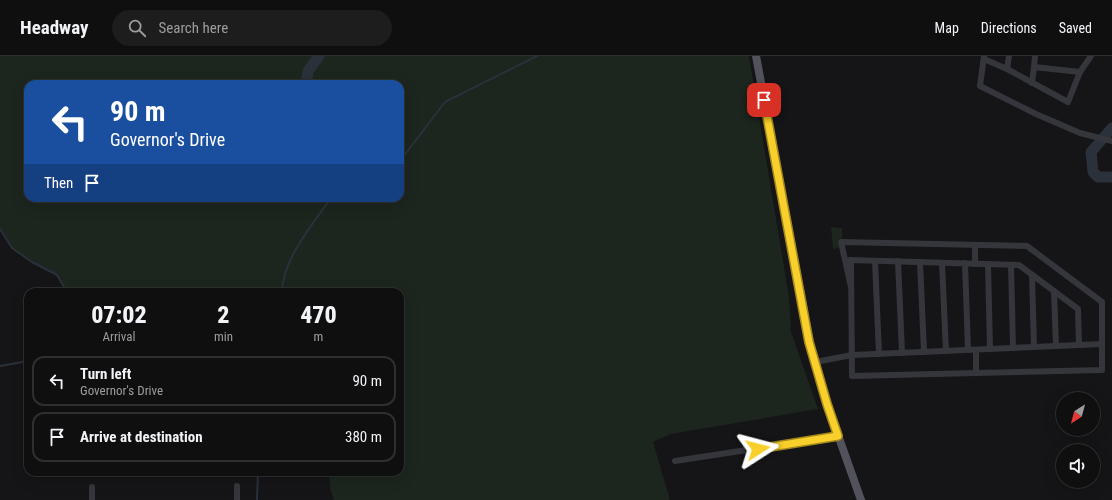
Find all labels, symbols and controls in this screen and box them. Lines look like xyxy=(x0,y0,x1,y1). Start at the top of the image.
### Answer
search box xyxy=(112,10,392,46)
text: Headway xyxy=(20,16,88,39)
icon: search xyxy=(126,17,148,39)
text: Search here xyxy=(158,19,228,37)
text: Map xyxy=(935,20,959,36)
text: Directions xyxy=(981,20,1037,36)
text: Saved xyxy=(1059,20,1092,36)
pin xyxy=(747,83,781,117)
icon: arrive xyxy=(753,89,775,111)
text: 90 m xyxy=(110,95,166,128)
icon: left xyxy=(44,96,96,148)
text: Governor's Drive xyxy=(110,129,225,150)
icon: arrive xyxy=(81,172,103,194)
text: Then xyxy=(44,174,73,192)
text: 07:02 xyxy=(91,301,147,329)
text: 2 xyxy=(217,301,230,329)
text: 470 xyxy=(300,301,337,329)
text: Arrival xyxy=(102,329,136,344)
text: min xyxy=(214,329,233,344)
text: m xyxy=(314,329,323,344)
text: Turn left xyxy=(80,365,131,383)
icon: left xyxy=(46,370,68,392)
text: 90 m xyxy=(352,372,382,390)
text: Governor's Drive xyxy=(80,383,163,398)
north arrow xyxy=(1056,392,1100,436)
map controls xyxy=(1056,392,1100,488)
icon: arrive xyxy=(46,426,68,448)
text: Arrive at destination xyxy=(80,428,203,446)
text: 380 m xyxy=(345,428,382,446)
position arrow xyxy=(737,428,779,470)
button: sound xyxy=(1056,444,1100,488)

